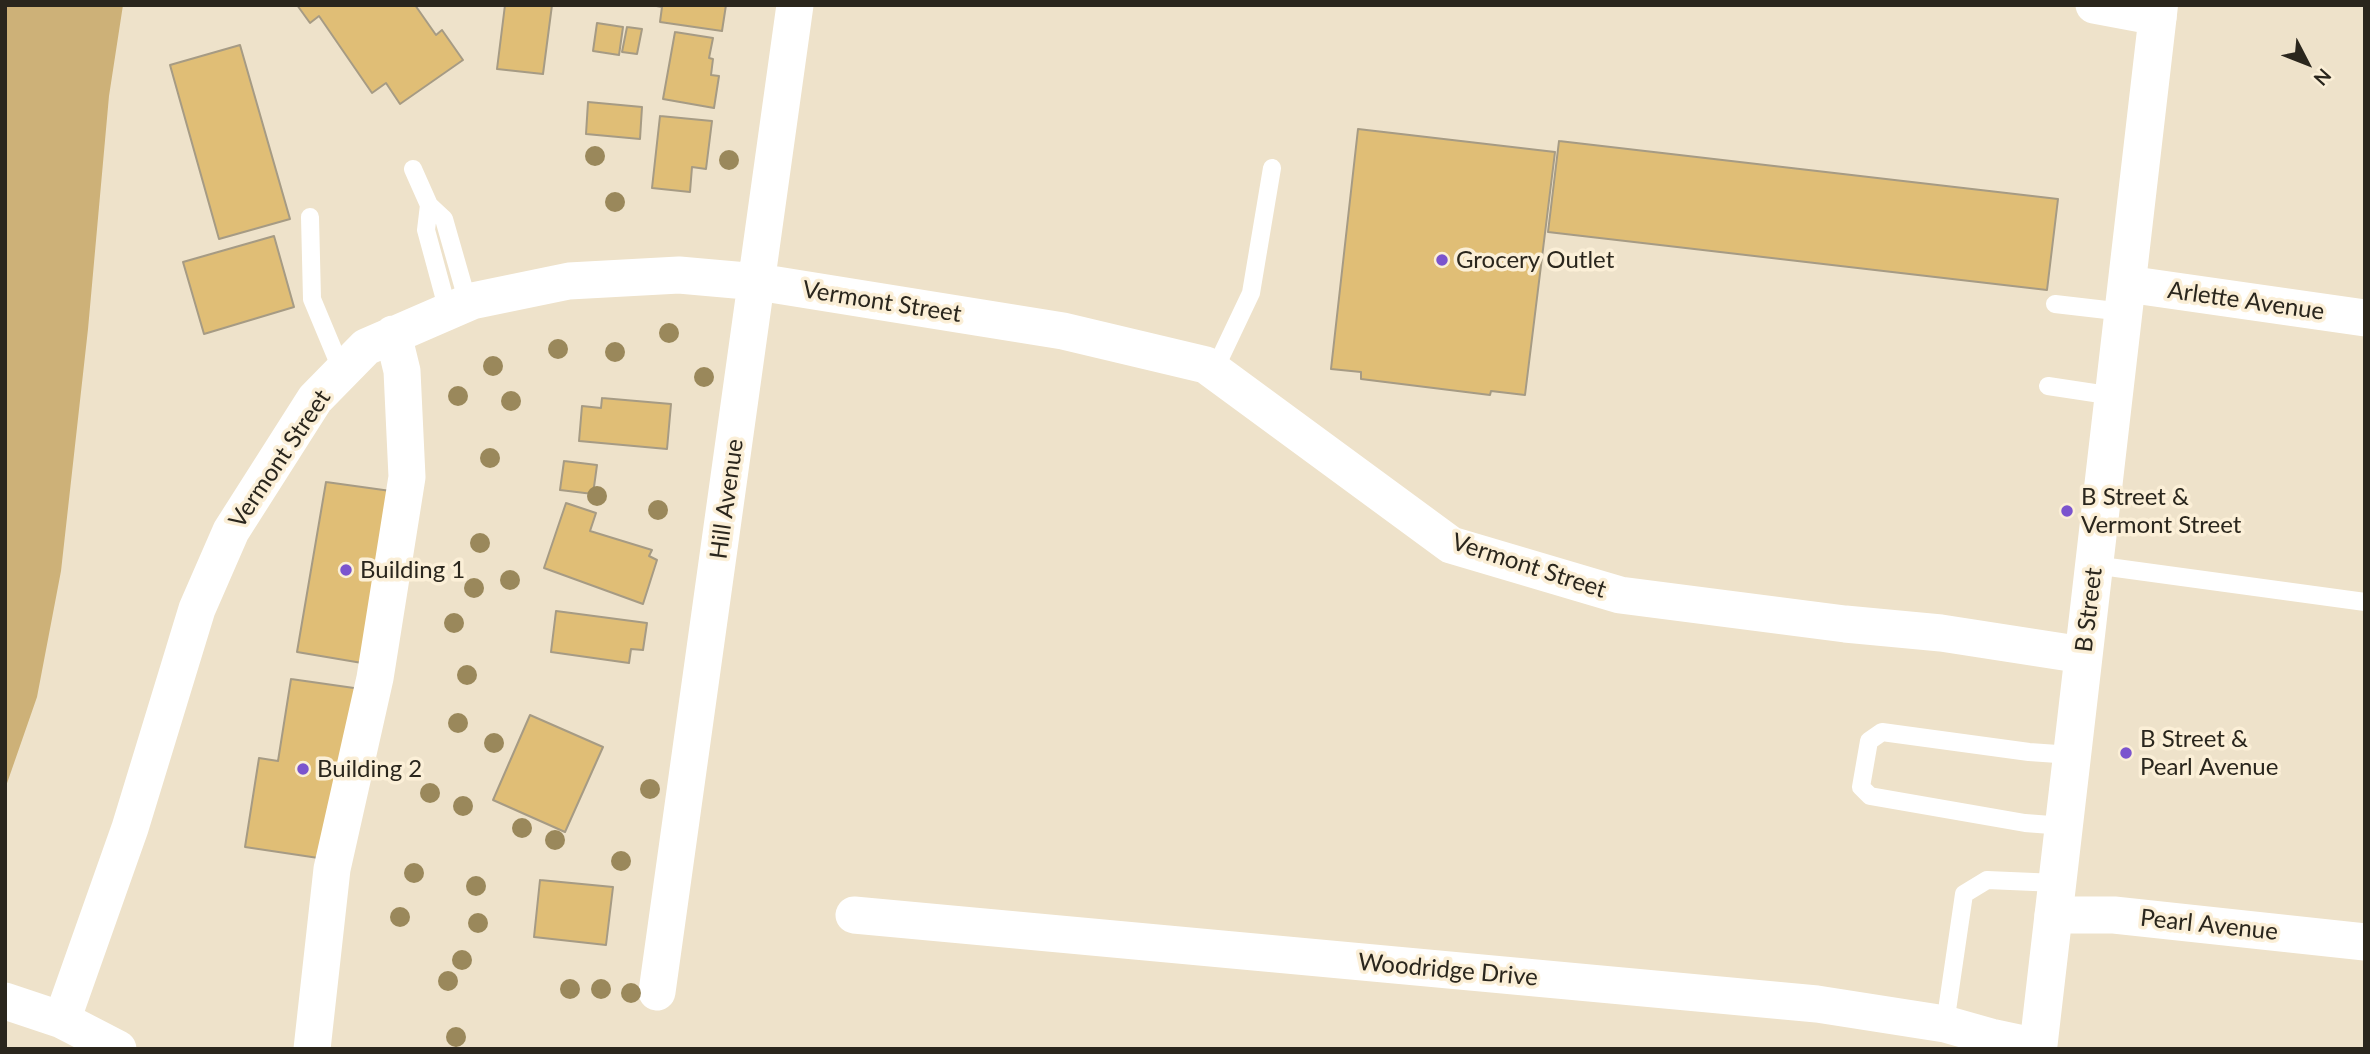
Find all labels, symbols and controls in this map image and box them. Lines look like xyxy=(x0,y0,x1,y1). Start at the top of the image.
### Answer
north arrow xyxy=(2272,28,2342,98)
text: N xyxy=(2310,64,2336,91)
place label: Grocery Outlet xyxy=(1456,246,1614,274)
marker: Grocery Outlet xyxy=(1434,252,1450,268)
street label: Vermont Street xyxy=(801,275,963,329)
street label: Arlette Avenue xyxy=(2166,276,2326,326)
street label: Vermont Street xyxy=(223,384,337,534)
street label: Hill Avenue xyxy=(704,437,750,561)
place label: B Street & Vermont Street xyxy=(2081,483,2241,539)
marker: B Street & Vermont Street xyxy=(2059,503,2075,519)
street label: Vermont Street xyxy=(1448,528,1610,604)
place label: Building 1 xyxy=(360,556,465,584)
marker: Building 1 xyxy=(338,562,354,578)
street label: B Street xyxy=(2070,566,2108,654)
place label: B Street & Pearl Avenue xyxy=(2140,725,2278,781)
marker: B Street & Pearl Avenue xyxy=(2118,745,2134,761)
place label: Building 2 xyxy=(317,755,422,783)
marker: Building 2 xyxy=(295,761,311,777)
street label: Pearl Avenue xyxy=(2139,903,2279,947)
street label: Woodridge Drive xyxy=(1357,948,1539,992)

